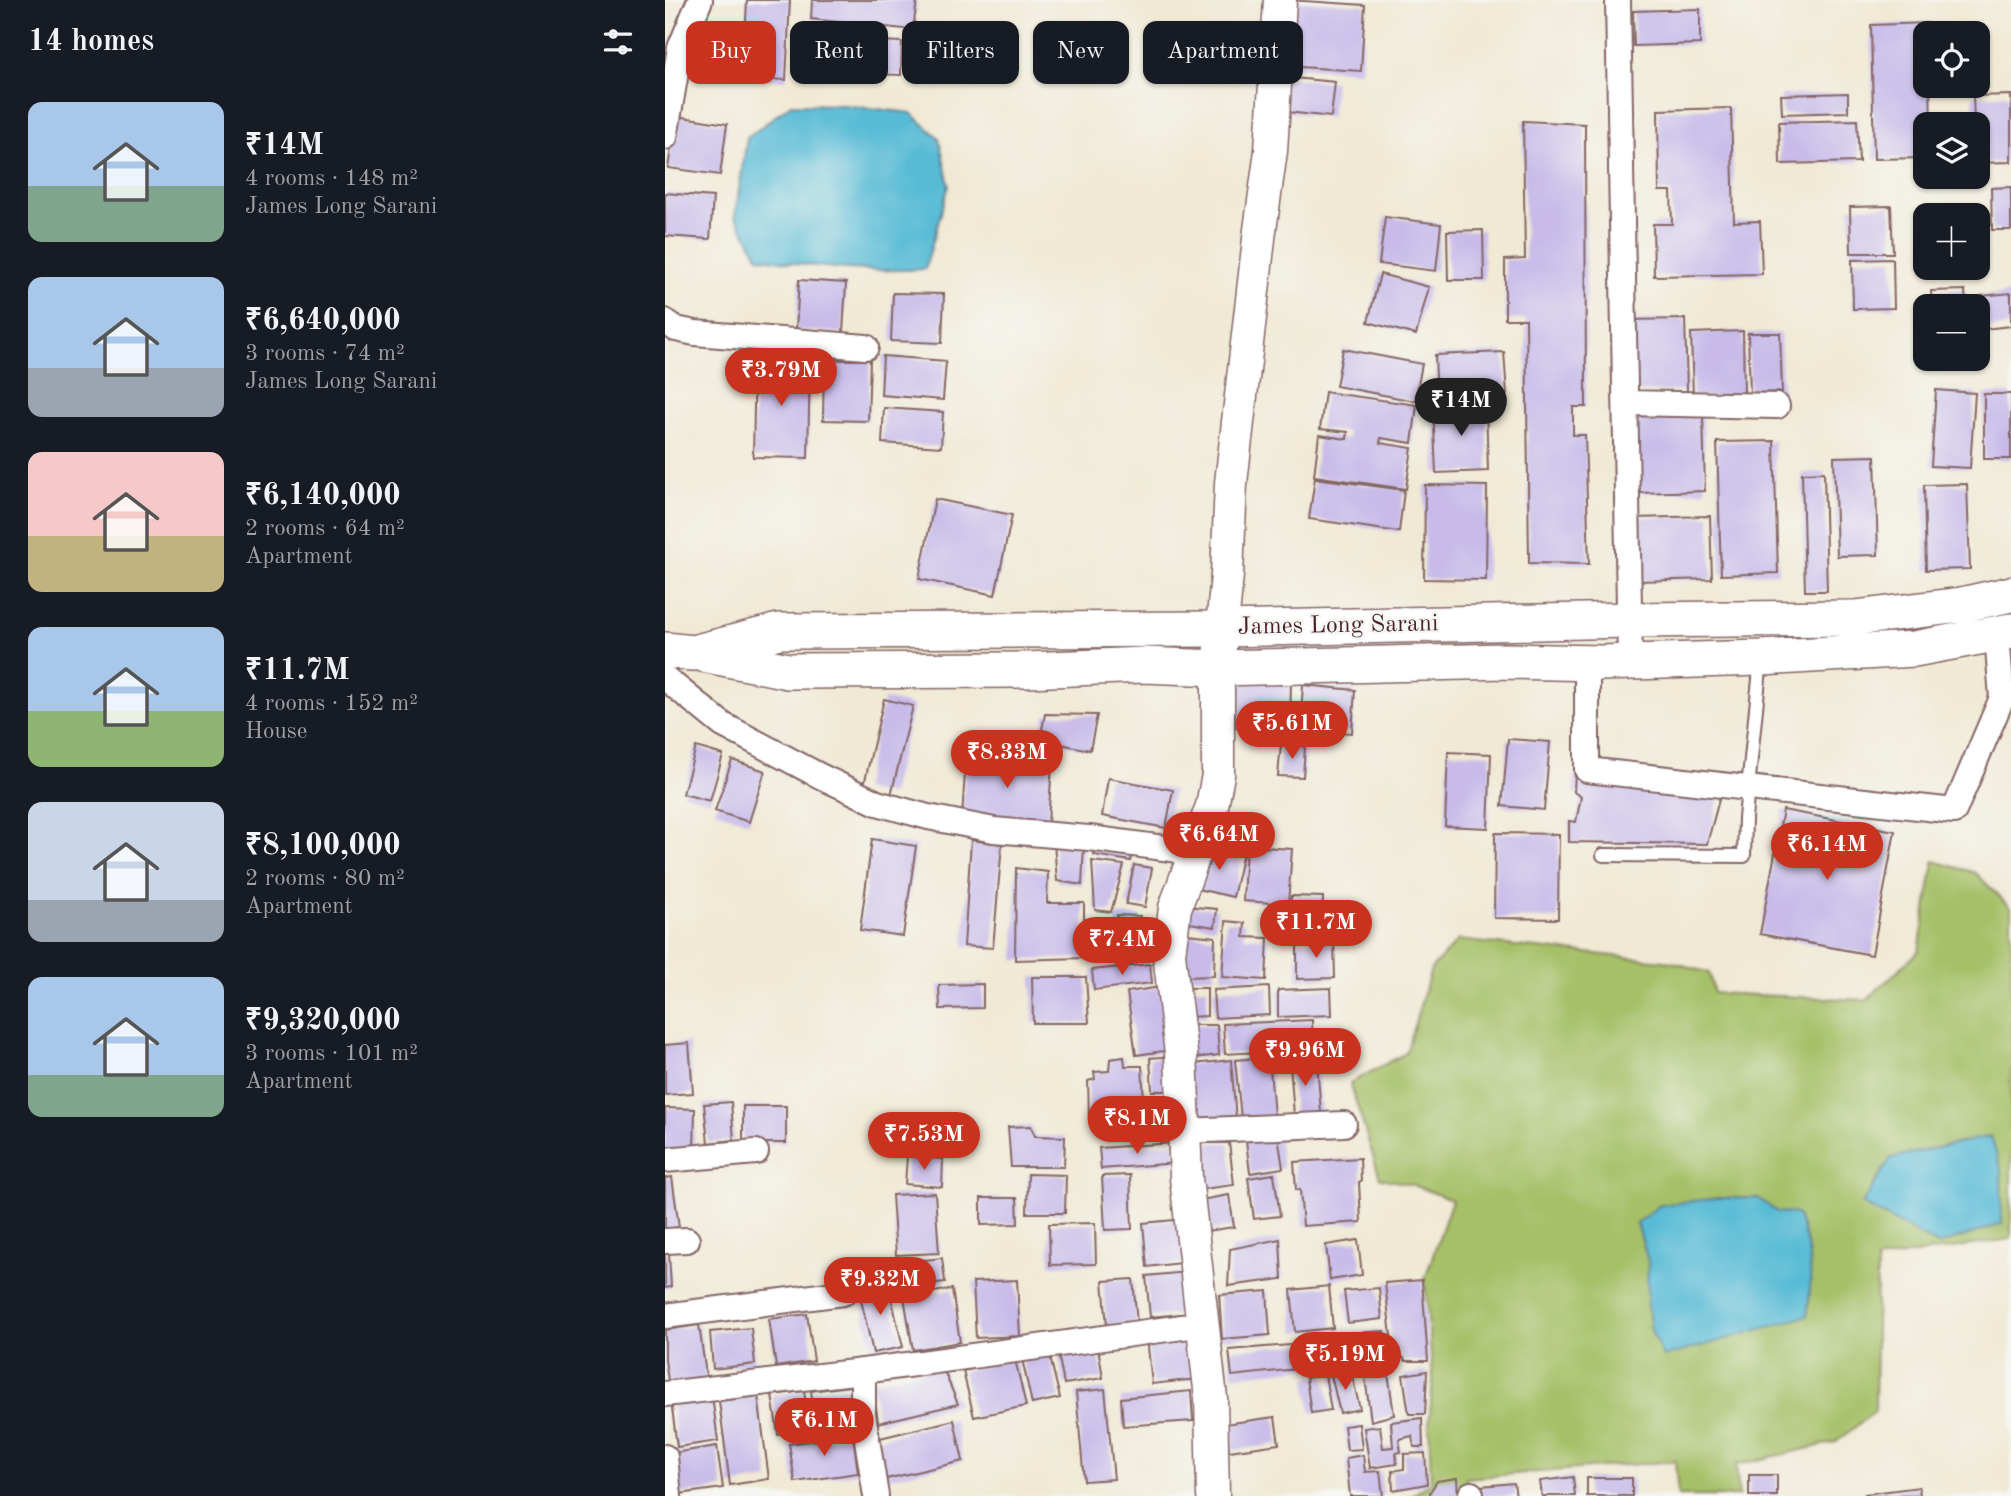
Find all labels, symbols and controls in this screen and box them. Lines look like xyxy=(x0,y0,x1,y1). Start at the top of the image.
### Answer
chip: Buy xyxy=(686,21,776,84)
chip: Rent xyxy=(790,21,888,84)
chip: Filters xyxy=(902,21,1019,84)
chip: New xyxy=(1033,21,1129,84)
chip: Apartment xyxy=(1143,21,1303,84)
map controls xyxy=(1913,21,1990,371)
button: locate xyxy=(1913,21,1990,98)
icon: filters xyxy=(599,23,637,61)
text: 14 homes xyxy=(28,27,154,57)
button: layers xyxy=(1913,112,1990,189)
icon: home xyxy=(84,130,168,214)
text: ₹14M xyxy=(245,131,324,161)
text: 4 rooms · 148 m² xyxy=(245,167,418,190)
text: James Long Sarani xyxy=(245,195,437,218)
button: + xyxy=(1913,203,1990,280)
button: − xyxy=(1913,294,1990,371)
icon: home xyxy=(84,305,168,389)
text: ₹6,640,000 xyxy=(245,306,401,336)
text: 3 rooms · 74 m² xyxy=(245,342,405,365)
pin: ₹3.79M xyxy=(724,348,838,408)
text: ₹3.79M xyxy=(741,359,821,382)
text: James Long Sarani xyxy=(245,370,437,393)
pin: ₹14M xyxy=(1420,378,1502,438)
text: ₹14M xyxy=(1431,389,1491,412)
icon: home xyxy=(84,480,168,564)
text: ₹6,140,000 xyxy=(245,481,401,511)
text: 2 rooms · 64 m² xyxy=(245,517,405,540)
text: Apartment xyxy=(245,545,353,568)
street label: James Long Sarani xyxy=(1238,612,1438,640)
icon: home xyxy=(84,655,168,739)
text: ₹11.7M xyxy=(245,656,349,686)
text: 4 rooms · 152 m² xyxy=(245,692,418,715)
pin: ₹5.61M xyxy=(1235,702,1349,761)
text: ₹5.61M xyxy=(1252,712,1332,735)
text: House xyxy=(245,720,307,743)
pin: ₹8.33M xyxy=(950,730,1064,790)
text: ₹8.33M xyxy=(967,741,1047,764)
pin: ₹6.64M xyxy=(1162,812,1276,872)
pin: ₹6.14M xyxy=(1770,822,1884,882)
text: ₹6.64M xyxy=(1179,823,1259,846)
icon: home xyxy=(84,830,168,914)
text: ₹8,100,000 xyxy=(245,831,401,861)
text: ₹6.14M xyxy=(1787,833,1867,856)
text: 2 rooms · 80 m² xyxy=(245,867,405,890)
text: Apartment xyxy=(245,895,353,918)
pin: ₹11.7M xyxy=(1259,900,1373,960)
text: ₹11.7M xyxy=(1276,911,1356,934)
pin: ₹7.4M xyxy=(1073,918,1171,977)
text: ₹7.4M xyxy=(1089,928,1155,951)
icon: home xyxy=(84,1005,168,1089)
text: ₹9,320,000 xyxy=(245,1006,401,1036)
pin: ₹9.96M xyxy=(1248,1028,1362,1088)
text: ₹9.96M xyxy=(1265,1039,1345,1062)
text: 3 rooms · 101 m² xyxy=(245,1042,418,1065)
text: Apartment xyxy=(245,1070,353,1093)
pin: ₹8.1M xyxy=(1088,1096,1186,1156)
text: ₹8.1M xyxy=(1104,1107,1170,1130)
pin: ₹7.53M xyxy=(867,1112,981,1172)
text: ₹7.53M xyxy=(884,1123,964,1146)
pin: ₹9.32M xyxy=(823,1258,937,1317)
text: ₹9.32M xyxy=(840,1268,920,1291)
pin: ₹5.19M xyxy=(1288,1332,1402,1392)
text: ₹5.19M xyxy=(1305,1343,1385,1366)
pin: ₹6.1M xyxy=(775,1398,873,1458)
text: ₹6.1M xyxy=(791,1409,857,1432)

